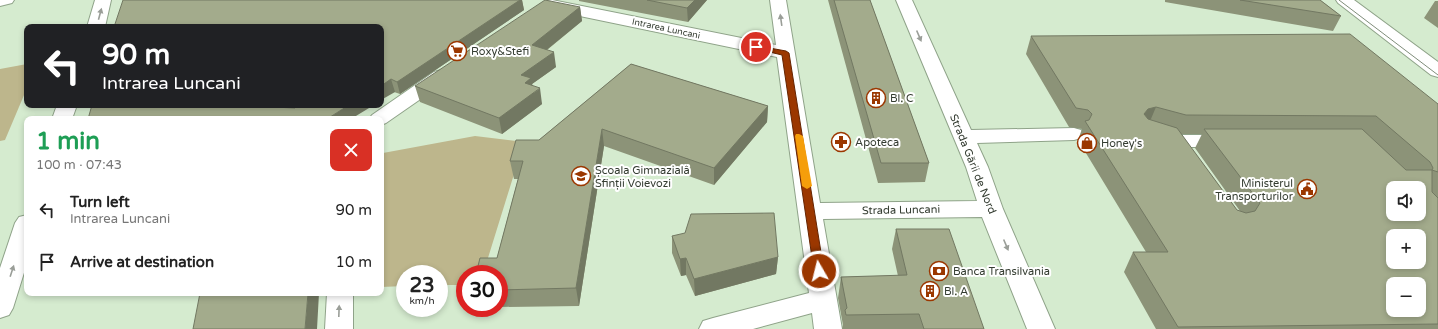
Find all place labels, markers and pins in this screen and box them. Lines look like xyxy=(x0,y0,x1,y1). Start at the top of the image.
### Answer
pin xyxy=(739,30,773,64)
supermarket icon: Roxy&Stefi xyxy=(446,40,468,62)
place label: Roxy&Stefi xyxy=(471,45,529,58)
building icon: Bl. C xyxy=(865,87,887,109)
place label: Bl. C xyxy=(890,92,914,105)
pharmacy icon: Apoteca xyxy=(830,131,852,153)
shop icon: Honey's xyxy=(1076,132,1098,154)
place label: Apoteca xyxy=(855,136,899,149)
place label: Honey's xyxy=(1101,137,1142,150)
place label: Școala Gimnazială Sfinții Voievozi xyxy=(595,164,690,190)
school or university icon: Școala Gimnazială Sfinții Voievozi xyxy=(570,165,592,187)
place label: Ministerul Transporturilor xyxy=(1215,177,1294,203)
public building icon: Ministerul Transporturilor xyxy=(1296,178,1318,200)
bank icon: Banca Transilvania xyxy=(928,260,950,282)
place label: Banca Transilvania xyxy=(953,265,1050,278)
building icon: Bl. A xyxy=(919,280,941,302)
place label: Bl. A xyxy=(944,285,968,298)

